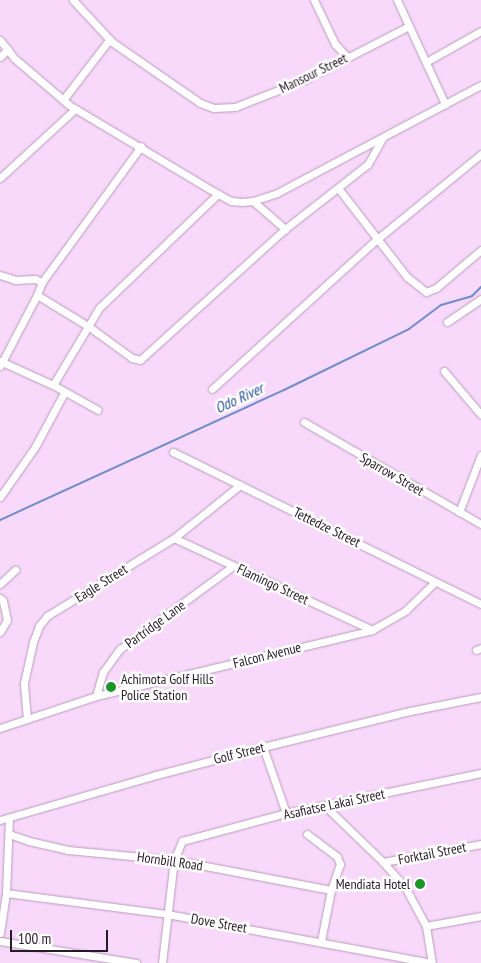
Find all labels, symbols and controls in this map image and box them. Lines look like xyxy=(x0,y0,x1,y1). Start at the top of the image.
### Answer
street label: Mansour Street xyxy=(276,49,350,97)
water label: Odo River xyxy=(212,379,266,417)
street label: Sparrow Street xyxy=(357,449,427,499)
street label: Tettedze Street xyxy=(291,504,363,550)
street label: Eagle Street xyxy=(72,560,130,606)
street label: Flamingo Street xyxy=(235,560,311,608)
street label: Partridge Lane xyxy=(122,597,188,651)
street label: Falcon Avenue xyxy=(231,638,303,672)
place label: Achimota Golf Hills Police Station xyxy=(121,671,214,704)
marker: Achimota Golf Hills Police Station xyxy=(105,681,117,693)
street label: Golf Street xyxy=(212,739,266,767)
street label: Asafiatse Lakai Street xyxy=(282,785,386,823)
street label: Forktail Street xyxy=(397,838,467,868)
street label: Hornbill Road xyxy=(136,848,204,874)
place label: Mendiata Hotel xyxy=(336,876,410,892)
marker: Mendiata Hotel xyxy=(414,878,426,890)
street label: Dove Street xyxy=(190,910,248,936)
scale bar xyxy=(12,920,110,952)
text: 100 m xyxy=(18,929,51,948)

